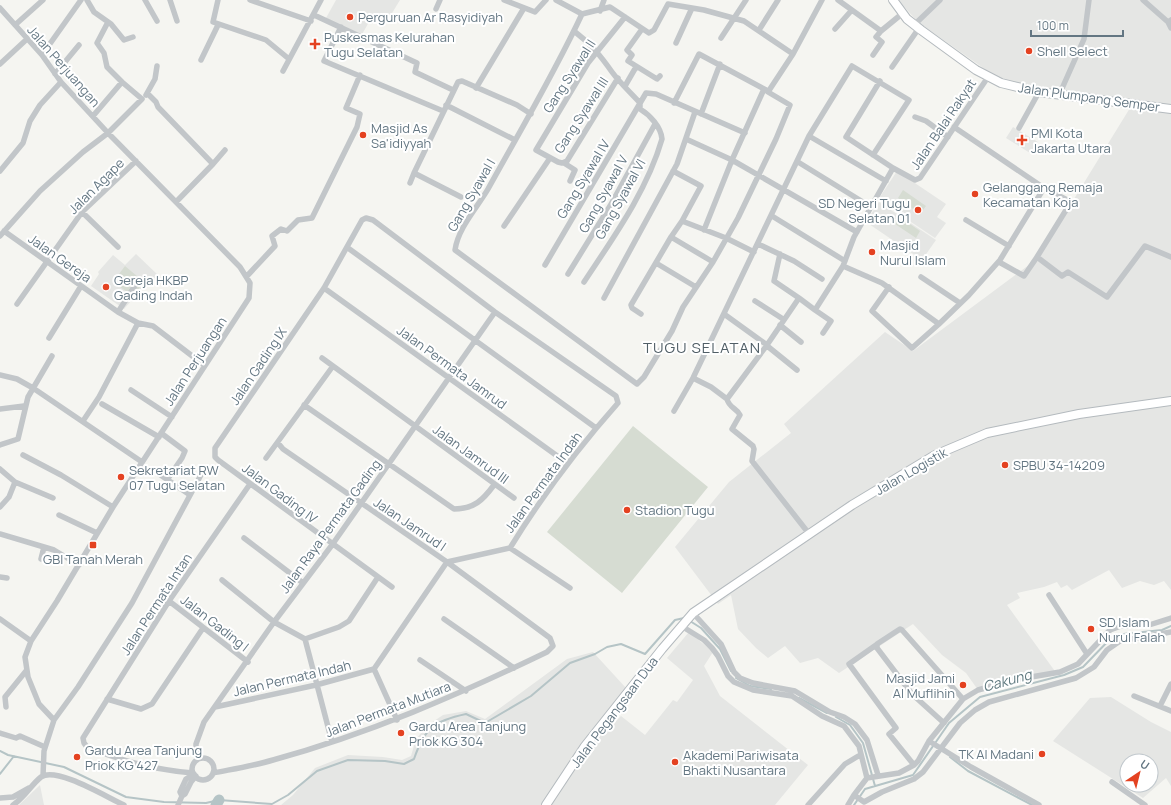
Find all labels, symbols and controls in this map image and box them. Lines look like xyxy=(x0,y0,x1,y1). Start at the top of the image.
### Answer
place label: Perguruan Ar Rasyidiyah xyxy=(358,8,503,26)
marker: Perguruan Ar Rasyidiyah xyxy=(345,12,355,22)
scale bar xyxy=(1031,12,1123,38)
text: 100 m xyxy=(1037,17,1069,34)
street label: Jalan Perjuangan xyxy=(24,21,104,111)
place label: Puskesmas Kelurahan Tugu Selatan xyxy=(324,28,455,61)
street label: Gang Syawal II xyxy=(538,36,600,116)
marker: Puskesmas Kelurahan Tugu Selatan xyxy=(309,38,321,50)
place label: Shell Select xyxy=(1037,42,1108,60)
marker: Shell Select xyxy=(1024,46,1034,56)
street label: Gang Syawal III xyxy=(550,73,612,157)
street label: Jalan Balai Rakyat xyxy=(906,75,980,173)
street label: Jalan Plumpang Semper xyxy=(1017,78,1161,116)
place label: Masjid As Sa'idiyyah xyxy=(371,119,431,152)
place label: PMI Kota Jakarta Utara xyxy=(1031,124,1111,157)
marker: Masjid As Sa'idiyyah xyxy=(358,130,368,140)
marker: PMI Kota Jakarta Utara xyxy=(1016,134,1028,146)
street label: Gang Syawal IV xyxy=(552,136,614,222)
street label: Gang Syawal V xyxy=(574,152,632,236)
street label: Jalan Agape xyxy=(64,154,128,218)
street label: Gang Syawal I xyxy=(443,155,499,235)
street label: Gang Syawal VI xyxy=(591,156,649,242)
place label: Gelanggang Remaja Kecamatan Koja xyxy=(983,178,1103,211)
marker: Gelanggang Remaja Kecamatan Koja xyxy=(970,189,980,199)
place label: SD Negeri Tugu Selatan 01 xyxy=(818,194,910,227)
marker: SD Negeri Tugu Selatan 01 xyxy=(913,205,923,215)
street label: Jalan Gereja xyxy=(25,230,95,286)
place label: Masjid Nurul Islam xyxy=(880,236,946,269)
marker: Masjid Nurul Islam xyxy=(867,247,877,257)
place label: Gereja HKBP Gading Indah xyxy=(114,271,193,304)
marker: Gereja HKBP Gading Indah xyxy=(101,282,111,292)
street label: Jalan Perjuangan xyxy=(160,313,230,409)
street label: Jalan Permata Jamrud xyxy=(393,321,511,413)
street label: Jalan Gading IX xyxy=(225,324,291,408)
district label: TUGU SELATAN xyxy=(643,337,761,358)
street label: Jalan Jamrud III xyxy=(429,420,513,488)
street label: Jalan Permata Indah xyxy=(500,428,586,536)
street label: Jalan Logistik xyxy=(872,443,951,499)
street label: Jalan Raya Permata Gading xyxy=(275,456,385,596)
place label: SPBU 34-14209 xyxy=(1013,456,1105,474)
street label: Jalan Gading IV xyxy=(239,459,321,527)
marker: SPBU 34-14209 xyxy=(1000,460,1010,470)
place label: Sekretariat RW 07 Tugu Selatan xyxy=(129,461,225,494)
marker: Sekretariat RW 07 Tugu Selatan xyxy=(116,472,126,482)
street label: Jalan Jamrud I xyxy=(370,493,450,555)
place label: Stadion Tugu xyxy=(635,501,714,519)
marker: Stadion Tugu xyxy=(622,505,632,515)
marker: GBI Tanah Merah xyxy=(88,540,98,550)
place label: GBI Tanah Merah xyxy=(43,550,143,568)
street label: Jalan Permata Intan xyxy=(116,550,196,658)
street label: Jalan Gading I xyxy=(177,591,253,655)
place label: SD Islam Nurul Falah xyxy=(1099,613,1165,646)
marker: SD Islam Nurul Falah xyxy=(1086,624,1096,634)
street label: Jalan Pegangsaan Dua xyxy=(566,653,662,771)
street label: Jalan Permata Indah xyxy=(231,656,353,700)
water label: Cakung xyxy=(981,664,1035,696)
place label: Masjid Jami Al Muflihin xyxy=(886,669,955,702)
street label: Jalan Permata Mutiara xyxy=(323,677,453,741)
marker: Masjid Jami Al Muflihin xyxy=(958,680,968,690)
place label: Gardu Area Tanjung Priok KG 304 xyxy=(409,717,526,750)
marker: Gardu Area Tanjung Priok KG 304 xyxy=(396,728,406,738)
place label: Gardu Area Tanjung Priok KG 427 xyxy=(85,741,202,774)
place label: TK Al Madani xyxy=(958,745,1034,763)
place label: Akademi Pariwisata Bhakti Nusantara xyxy=(683,746,799,779)
marker: TK Al Madani xyxy=(1037,749,1047,759)
marker: Gardu Area Tanjung Priok KG 427 xyxy=(72,752,82,762)
north arrow xyxy=(1119,753,1159,793)
text: U xyxy=(1137,756,1153,773)
marker: Akademi Pariwisata Bhakti Nusantara xyxy=(670,757,680,767)

